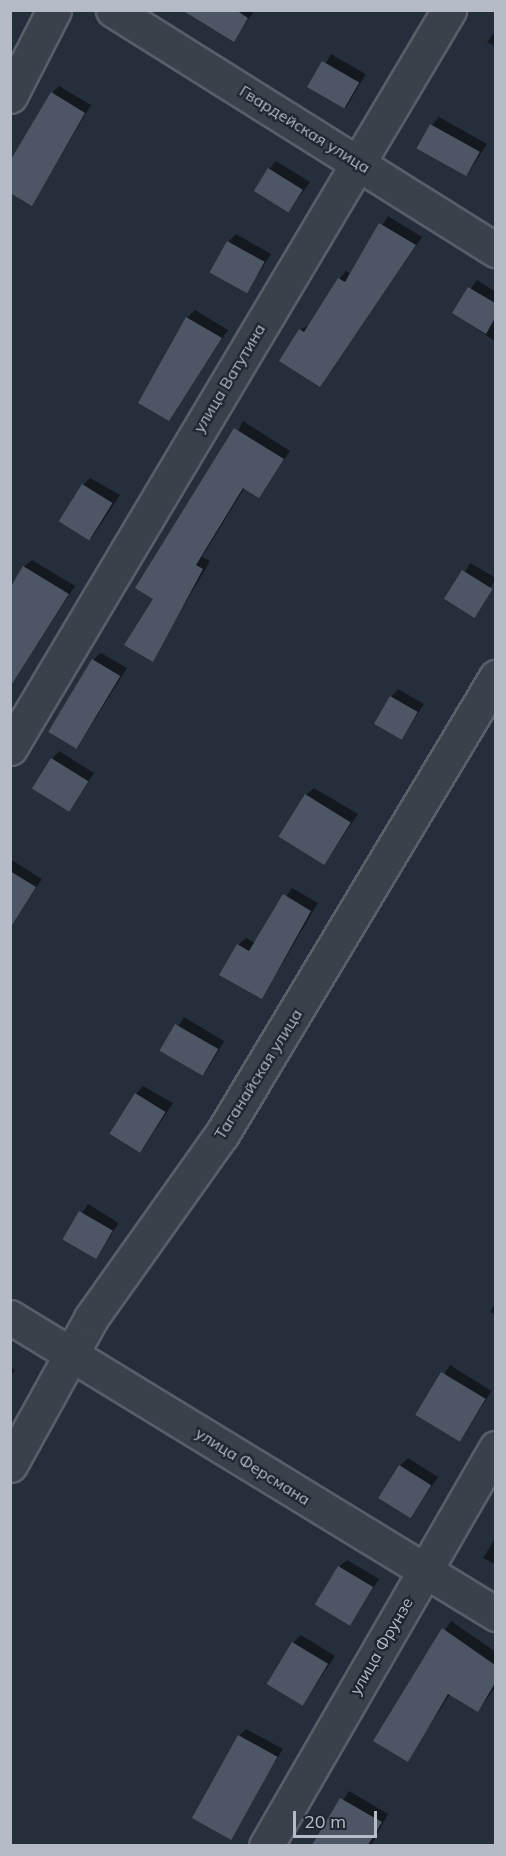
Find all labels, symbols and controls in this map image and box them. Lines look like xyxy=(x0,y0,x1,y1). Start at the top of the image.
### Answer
street label: Гвардейская улица xyxy=(236,81,374,177)
street label: улица Ватутина xyxy=(189,320,269,436)
street label: Таганайская улица xyxy=(210,1005,306,1143)
street label: улица Ферсмана xyxy=(192,1423,314,1509)
street label: улица Фрунзе xyxy=(345,1594,417,1698)
scale bar xyxy=(296,1799,380,1837)
text: 20 m xyxy=(304,1810,346,1833)

